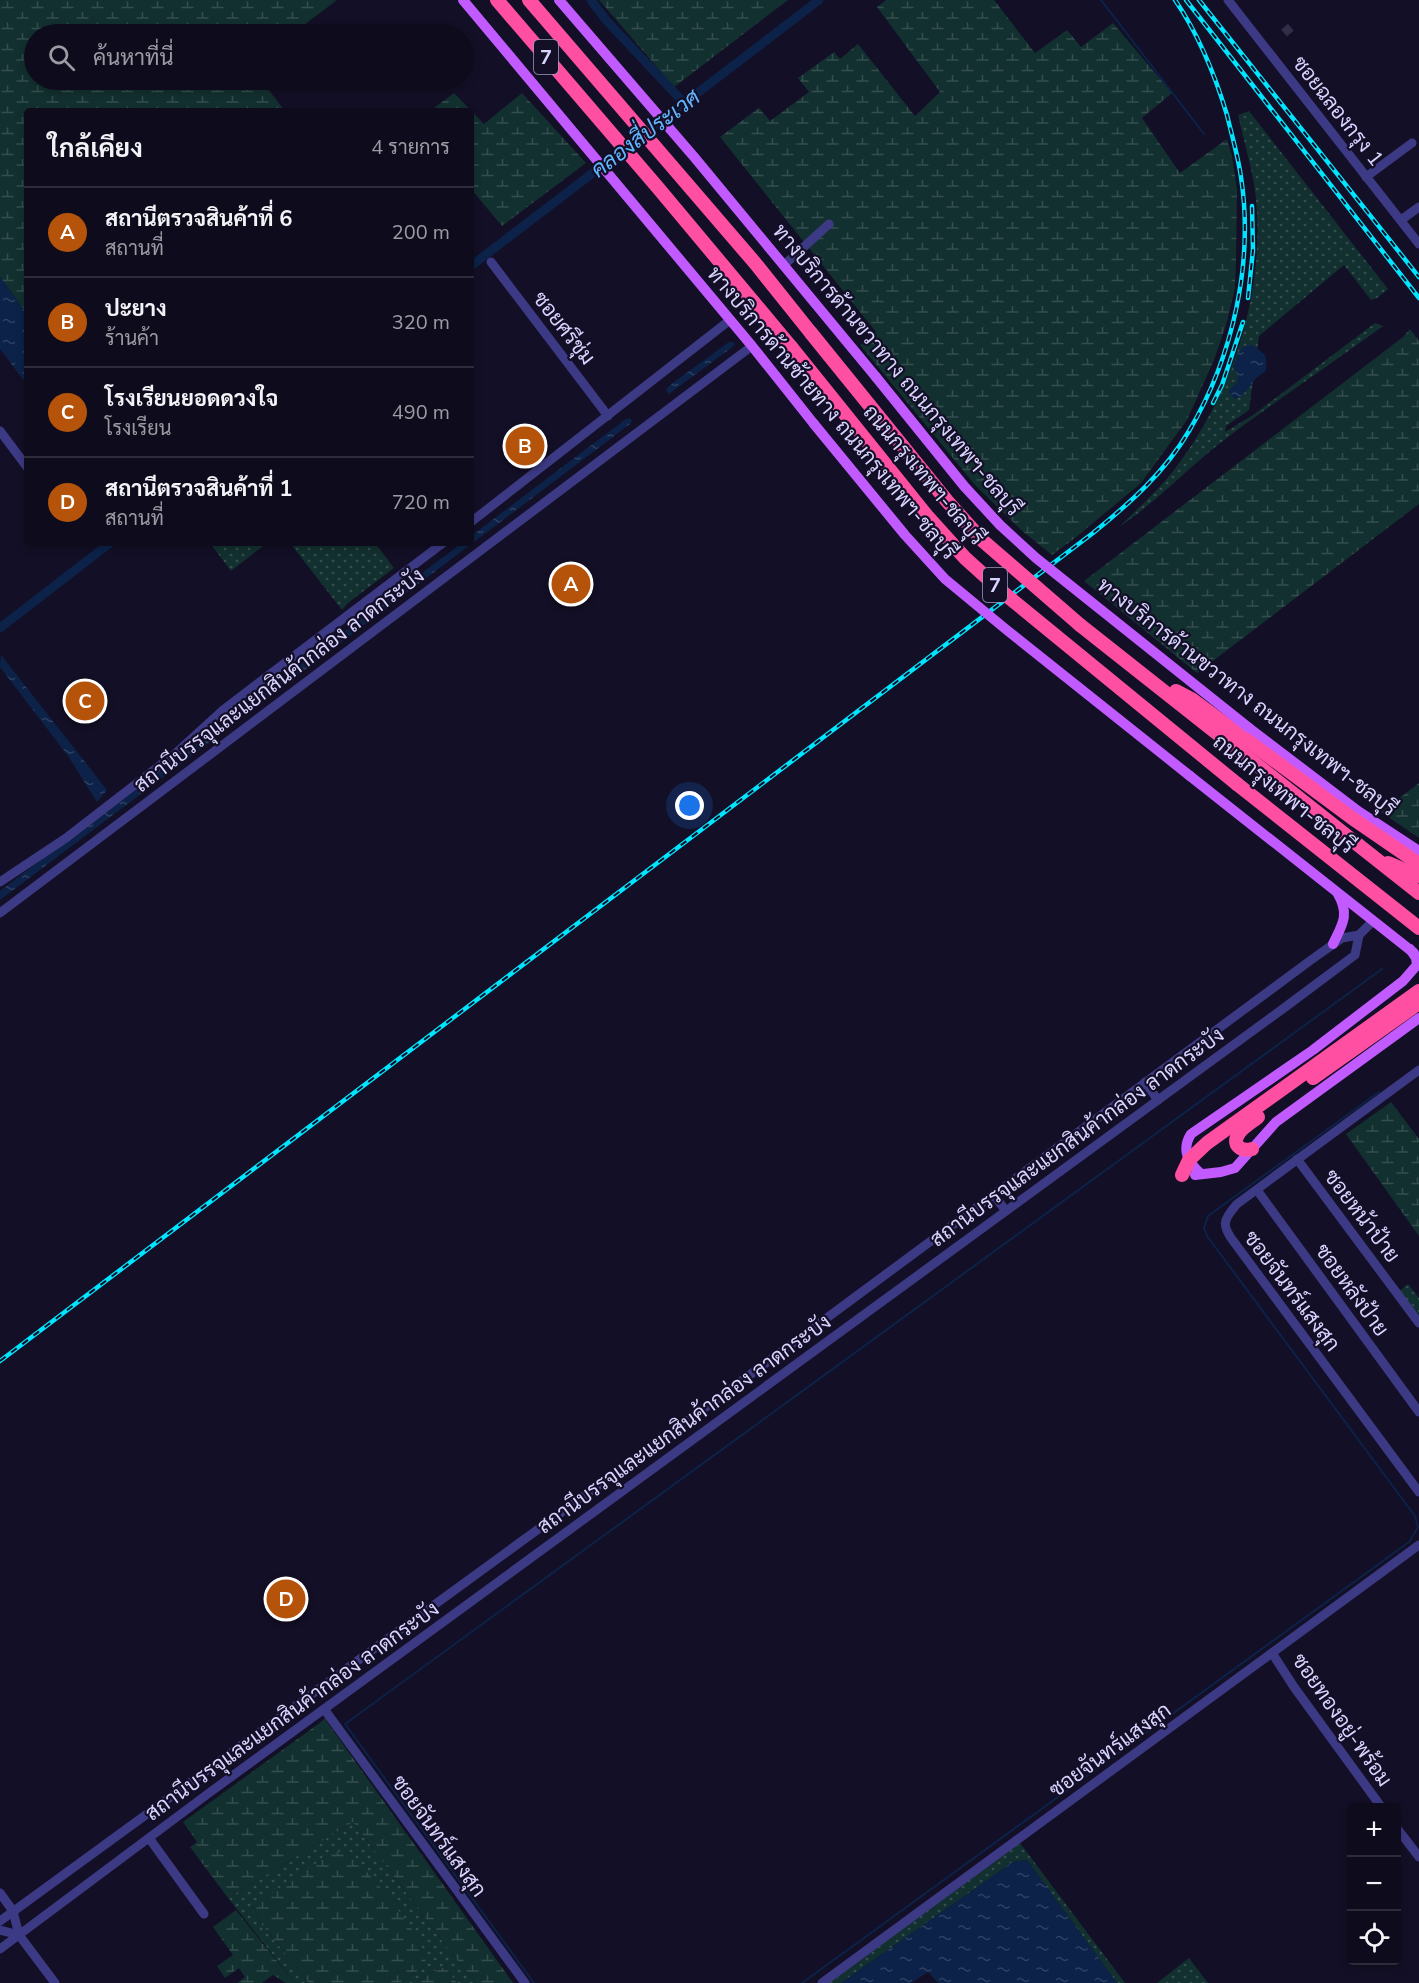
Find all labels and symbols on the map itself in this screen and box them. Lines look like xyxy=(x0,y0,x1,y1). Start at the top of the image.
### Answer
road number: 7 xyxy=(534,40,558,74)
street label: ซอยฉลองกรุง 1 xyxy=(1286,50,1390,172)
water label: คลองสี่ประเวศ xyxy=(582,78,707,185)
street label: ทางบริการด้านขวาทาง ถนนกรุงเทพฯ-ชลบุรี xyxy=(767,219,1027,521)
street label: ทางบริการด้านซ้ายทาง ถนนกรุงเทพฯ-ชลบุรี xyxy=(701,260,963,566)
street label: ซอยศรีชุ่ม xyxy=(527,286,601,370)
street label: ถนนกรุงเทพฯ-ชลบุรี xyxy=(858,400,990,550)
pin: B xyxy=(506,424,544,468)
street label: สถานีบรรจุและแยกสินค้ากล่อง ลาดกระบัง xyxy=(128,562,430,798)
pin: A xyxy=(552,562,590,606)
road number: 7 xyxy=(983,568,1007,602)
street label: ทางบริการด้านขวาทาง ถนนกรุงเทพฯ-ชลบุรี xyxy=(1092,572,1402,822)
pin: C xyxy=(66,678,104,724)
street label: ถนนกรุงเทพฯ-ชลบุรี xyxy=(1208,729,1360,859)
your location xyxy=(675,791,704,820)
street label: สถานีบรรจุและแยกสินค้ากล่อง ลาดกระบัง xyxy=(925,1021,1229,1253)
street label: ซอยหน้าป้าย xyxy=(1318,1164,1406,1268)
street label: ซอยจันทร์แสงสุก xyxy=(1237,1225,1347,1357)
street label: ซอยหลังป้าย xyxy=(1309,1238,1395,1342)
street label: สถานีบรรจุและแยกสินค้ากล่อง ลาดกระบัง xyxy=(532,1308,836,1540)
pin: D xyxy=(266,1576,306,1622)
street label: สถานีบรรจุและแยกสินค้ากล่อง ลาดกระบัง xyxy=(140,1595,444,1827)
street label: ซอยทองอยู่-พร้อม xyxy=(1285,1648,1398,1793)
street label: ซอยจันทร์แสงสุก xyxy=(1043,1696,1177,1804)
street label: ซอยจันทร์แสงสุก xyxy=(385,1769,493,1903)

